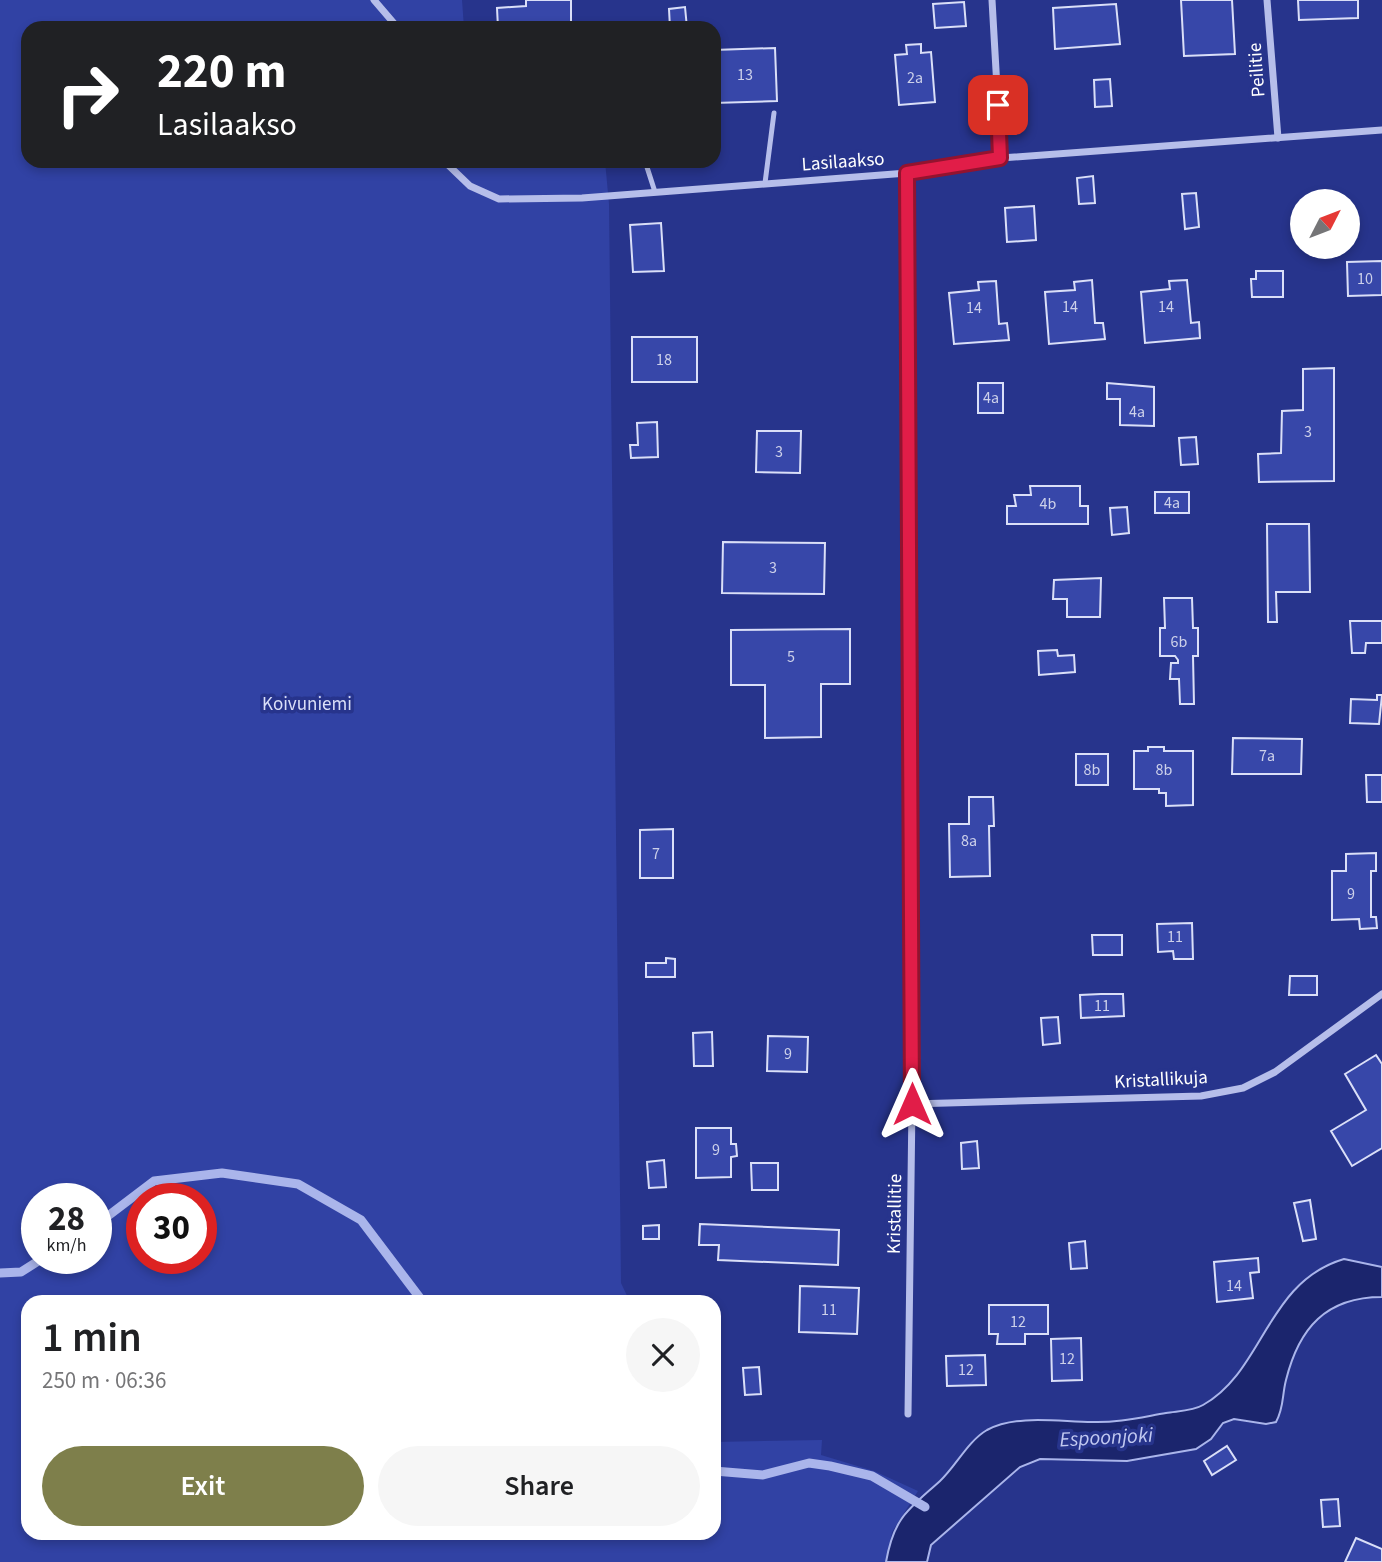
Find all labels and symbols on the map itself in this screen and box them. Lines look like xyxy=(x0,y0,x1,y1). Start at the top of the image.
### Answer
street label: Peilitie xyxy=(1242,42,1272,98)
house number: 13 xyxy=(737,64,753,86)
house number: 2a xyxy=(907,67,923,89)
pin xyxy=(968,75,1028,135)
street label: Lasilaakso xyxy=(801,146,885,178)
north arrow xyxy=(1290,189,1360,259)
house number: 10 xyxy=(1357,268,1373,290)
house number: 14 xyxy=(1062,296,1078,318)
house number: 14 xyxy=(1158,296,1174,318)
house number: 14 xyxy=(966,297,982,319)
house number: 18 xyxy=(656,349,672,371)
house number: 4a xyxy=(983,387,999,409)
house number: 4a xyxy=(1129,401,1145,423)
house number: 3 xyxy=(1304,421,1312,443)
house number: 3 xyxy=(775,441,783,463)
house number: 4a xyxy=(1164,492,1180,514)
house number: 4b xyxy=(1040,493,1057,515)
house number: 3 xyxy=(769,557,777,579)
house number: 6b xyxy=(1171,631,1188,653)
house number: 5 xyxy=(787,646,795,668)
park label: Koivuniemi xyxy=(262,691,352,718)
house number: 7a xyxy=(1259,745,1275,767)
house number: 8b xyxy=(1084,759,1101,781)
house number: 8b xyxy=(1156,759,1173,781)
house number: 8a xyxy=(961,830,977,852)
house number: 7 xyxy=(652,843,660,865)
house number: 9 xyxy=(1347,883,1355,905)
house number: 11 xyxy=(1167,926,1183,948)
house number: 11 xyxy=(1094,995,1110,1017)
house number: 9 xyxy=(784,1043,792,1065)
street label: Kristallikuja xyxy=(1114,1064,1208,1096)
position arrow xyxy=(875,1067,949,1141)
house number: 9 xyxy=(712,1139,720,1161)
street label: Kristallitie xyxy=(881,1174,909,1254)
speed limit sign: 30 xyxy=(126,1183,217,1274)
house number: 14 xyxy=(1226,1275,1242,1297)
house number: 11 xyxy=(821,1299,837,1321)
house number: 12 xyxy=(1010,1311,1026,1333)
house number: 12 xyxy=(1059,1348,1075,1370)
house number: 12 xyxy=(958,1359,974,1381)
water label: Espoonjoki xyxy=(1058,1420,1155,1454)

